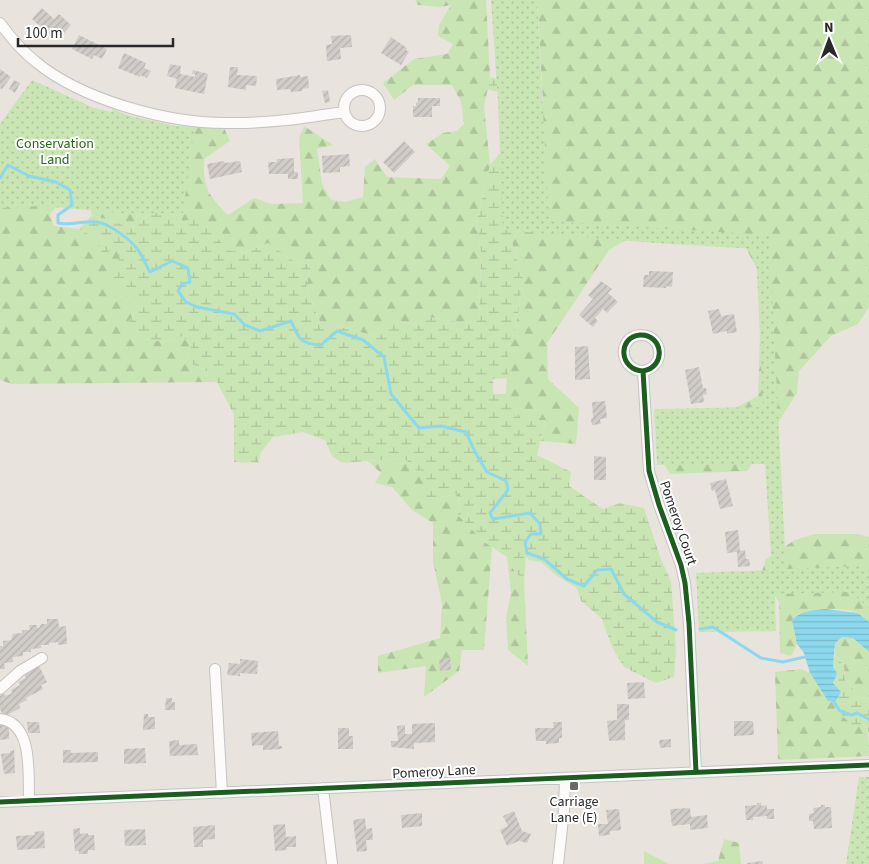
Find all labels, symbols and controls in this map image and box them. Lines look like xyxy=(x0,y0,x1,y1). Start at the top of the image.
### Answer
scale bar xyxy=(18,15,172,47)
north arrow xyxy=(804,15,854,65)
text: N xyxy=(824,18,834,38)
text: 100 m xyxy=(25,23,63,44)
park label: Conservation Land xyxy=(16,134,94,170)
street label: Pomeroy Court xyxy=(654,478,702,568)
street label: Pomeroy Lane xyxy=(392,760,476,784)
marker: Carriage Lane (E) xyxy=(568,780,580,792)
place label: Carriage Lane (E) xyxy=(549,792,599,828)

